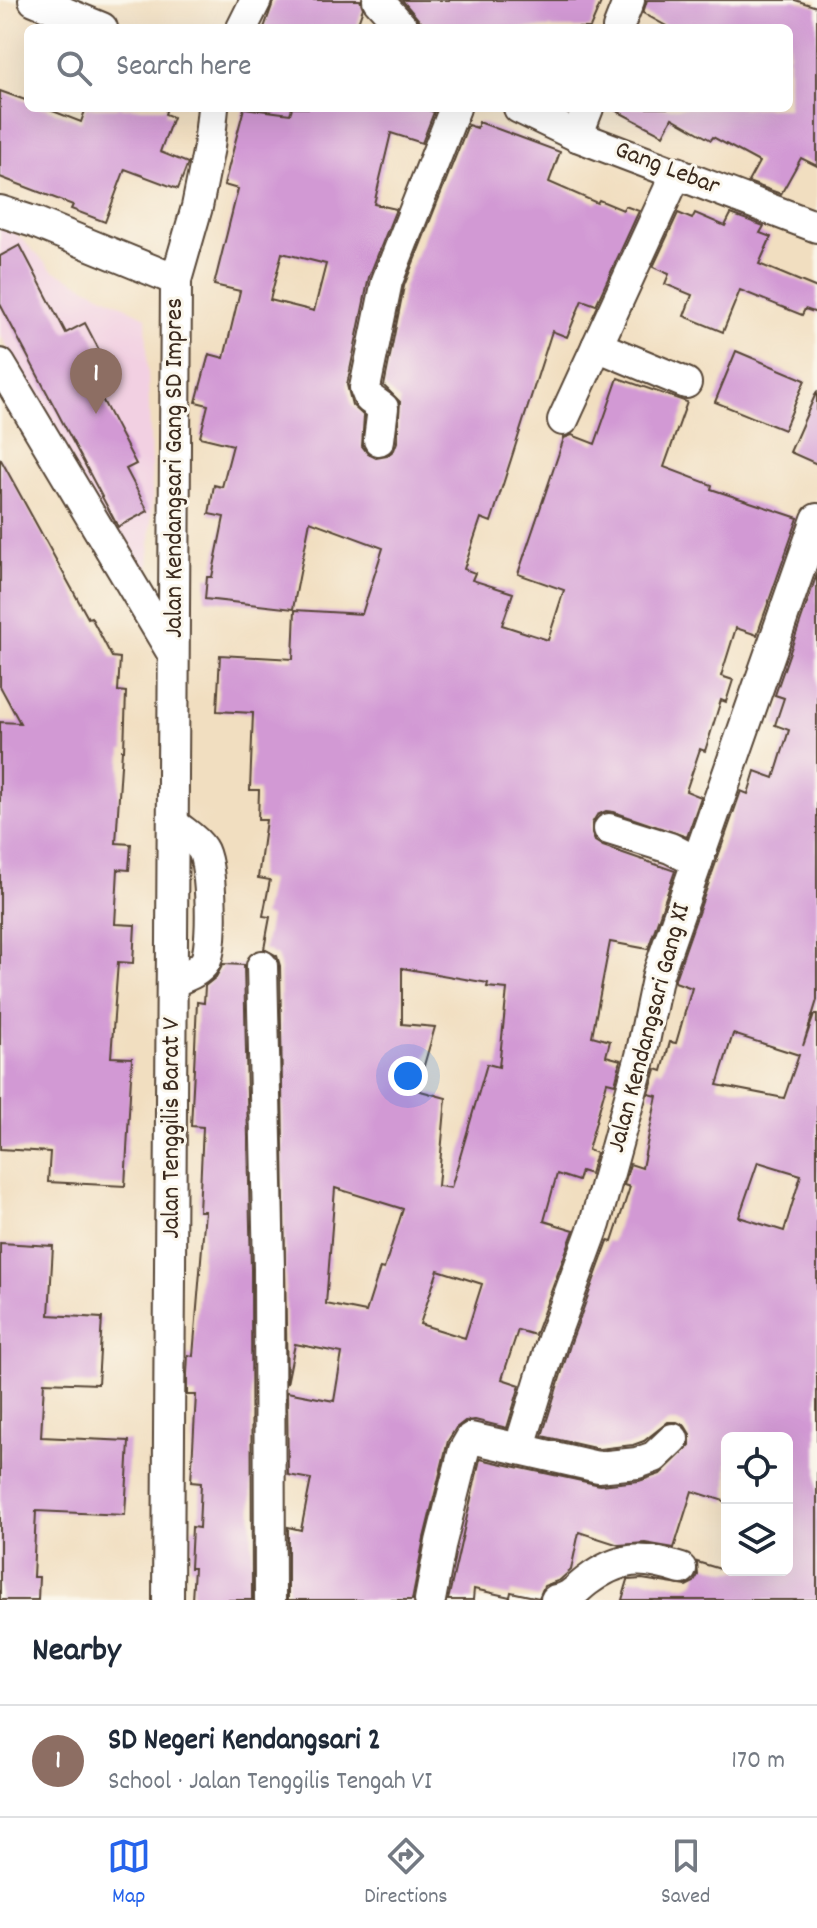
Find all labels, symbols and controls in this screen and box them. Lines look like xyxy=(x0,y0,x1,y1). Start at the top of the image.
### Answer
search box xyxy=(24,24,793,112)
icon: search xyxy=(52,46,96,90)
text: Search here xyxy=(116,47,252,90)
street label: Gang Lebar xyxy=(609,132,725,206)
street label: Jalan Kendangsari Gang SD Impres xyxy=(157,298,194,638)
pin: 1 xyxy=(70,348,122,414)
street label: Jalan Kendangsari Gang XI xyxy=(599,899,701,1157)
street label: Jalan Tenggilis Barat V xyxy=(154,1017,191,1239)
your location xyxy=(388,1056,428,1096)
map controls xyxy=(721,1432,793,1576)
button: locate xyxy=(721,1432,793,1504)
button: layers xyxy=(721,1504,793,1576)
text: Nearby xyxy=(32,1628,121,1677)
text: SD Negeri Kendangsari 2 xyxy=(108,1721,381,1764)
text: 1 xyxy=(55,1743,61,1780)
text: 170 m xyxy=(731,1743,785,1780)
text: School · Jalan Tenggilis Tengah VI xyxy=(108,1764,432,1801)
tab: Map xyxy=(107,1834,151,1913)
tab: Directions xyxy=(364,1834,448,1913)
tab: Saved xyxy=(661,1834,710,1913)

